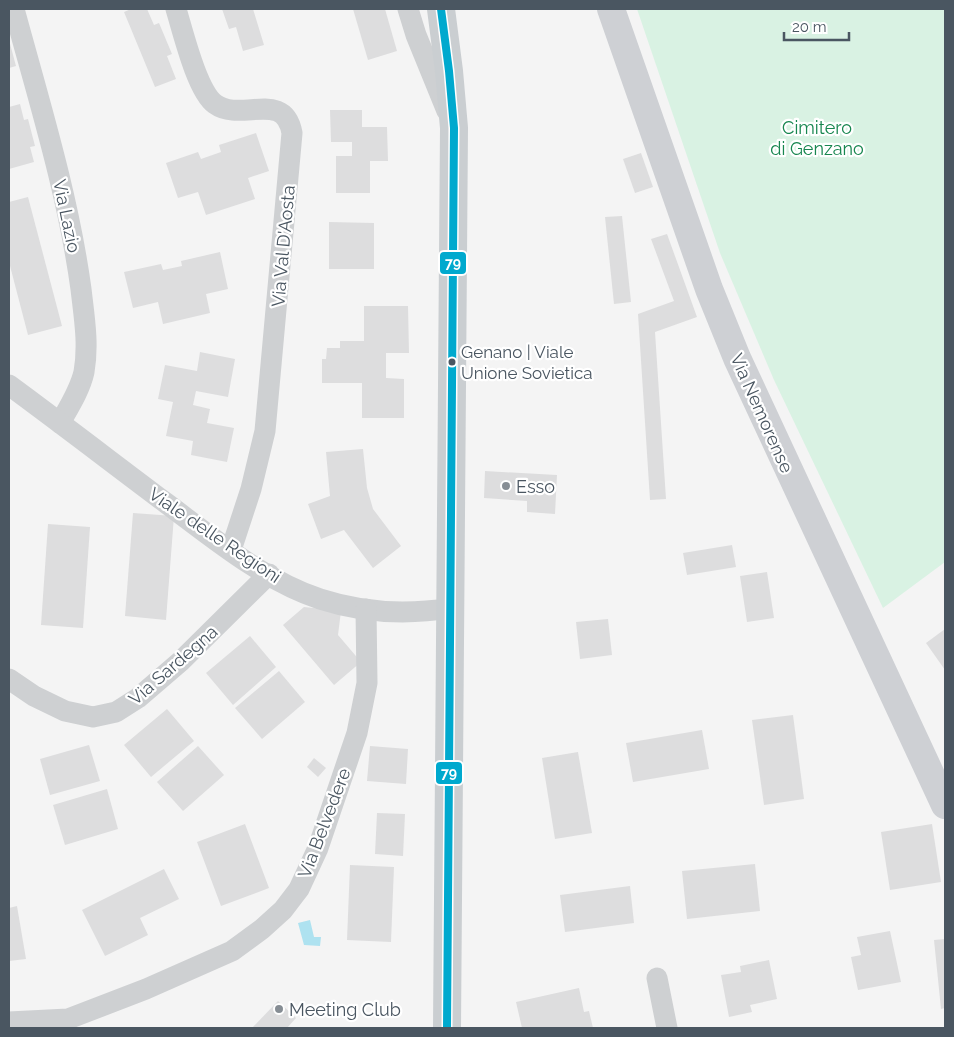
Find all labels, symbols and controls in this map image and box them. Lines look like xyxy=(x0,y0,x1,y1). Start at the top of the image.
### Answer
scale bar xyxy=(784,10,849,42)
text: 20 m xyxy=(792,18,827,36)
park label: Cimitero di Genzano xyxy=(770,117,864,159)
street label: Via Lazio xyxy=(49,177,85,255)
street label: Via Val D'Aosta xyxy=(267,184,299,308)
line badge: 79 xyxy=(439,251,467,275)
text: 79 xyxy=(445,255,461,271)
place label: Genano | Viale Unione Sovietica xyxy=(461,342,592,383)
street label: Via Nemorense xyxy=(726,350,798,476)
marker: Genano | Viale Unione Sovietica xyxy=(447,357,457,367)
place label: Esso xyxy=(516,476,555,497)
marker: Esso xyxy=(500,480,512,492)
street label: Viale delle Regioni xyxy=(145,483,285,587)
street label: Via Sardegna xyxy=(124,621,222,709)
line badge: 79 xyxy=(435,761,463,785)
street label: Via Belvedere xyxy=(293,765,355,881)
text: 79 xyxy=(441,765,457,781)
place label: Meeting Club xyxy=(289,999,401,1020)
marker: Meeting Club xyxy=(273,1003,285,1015)

